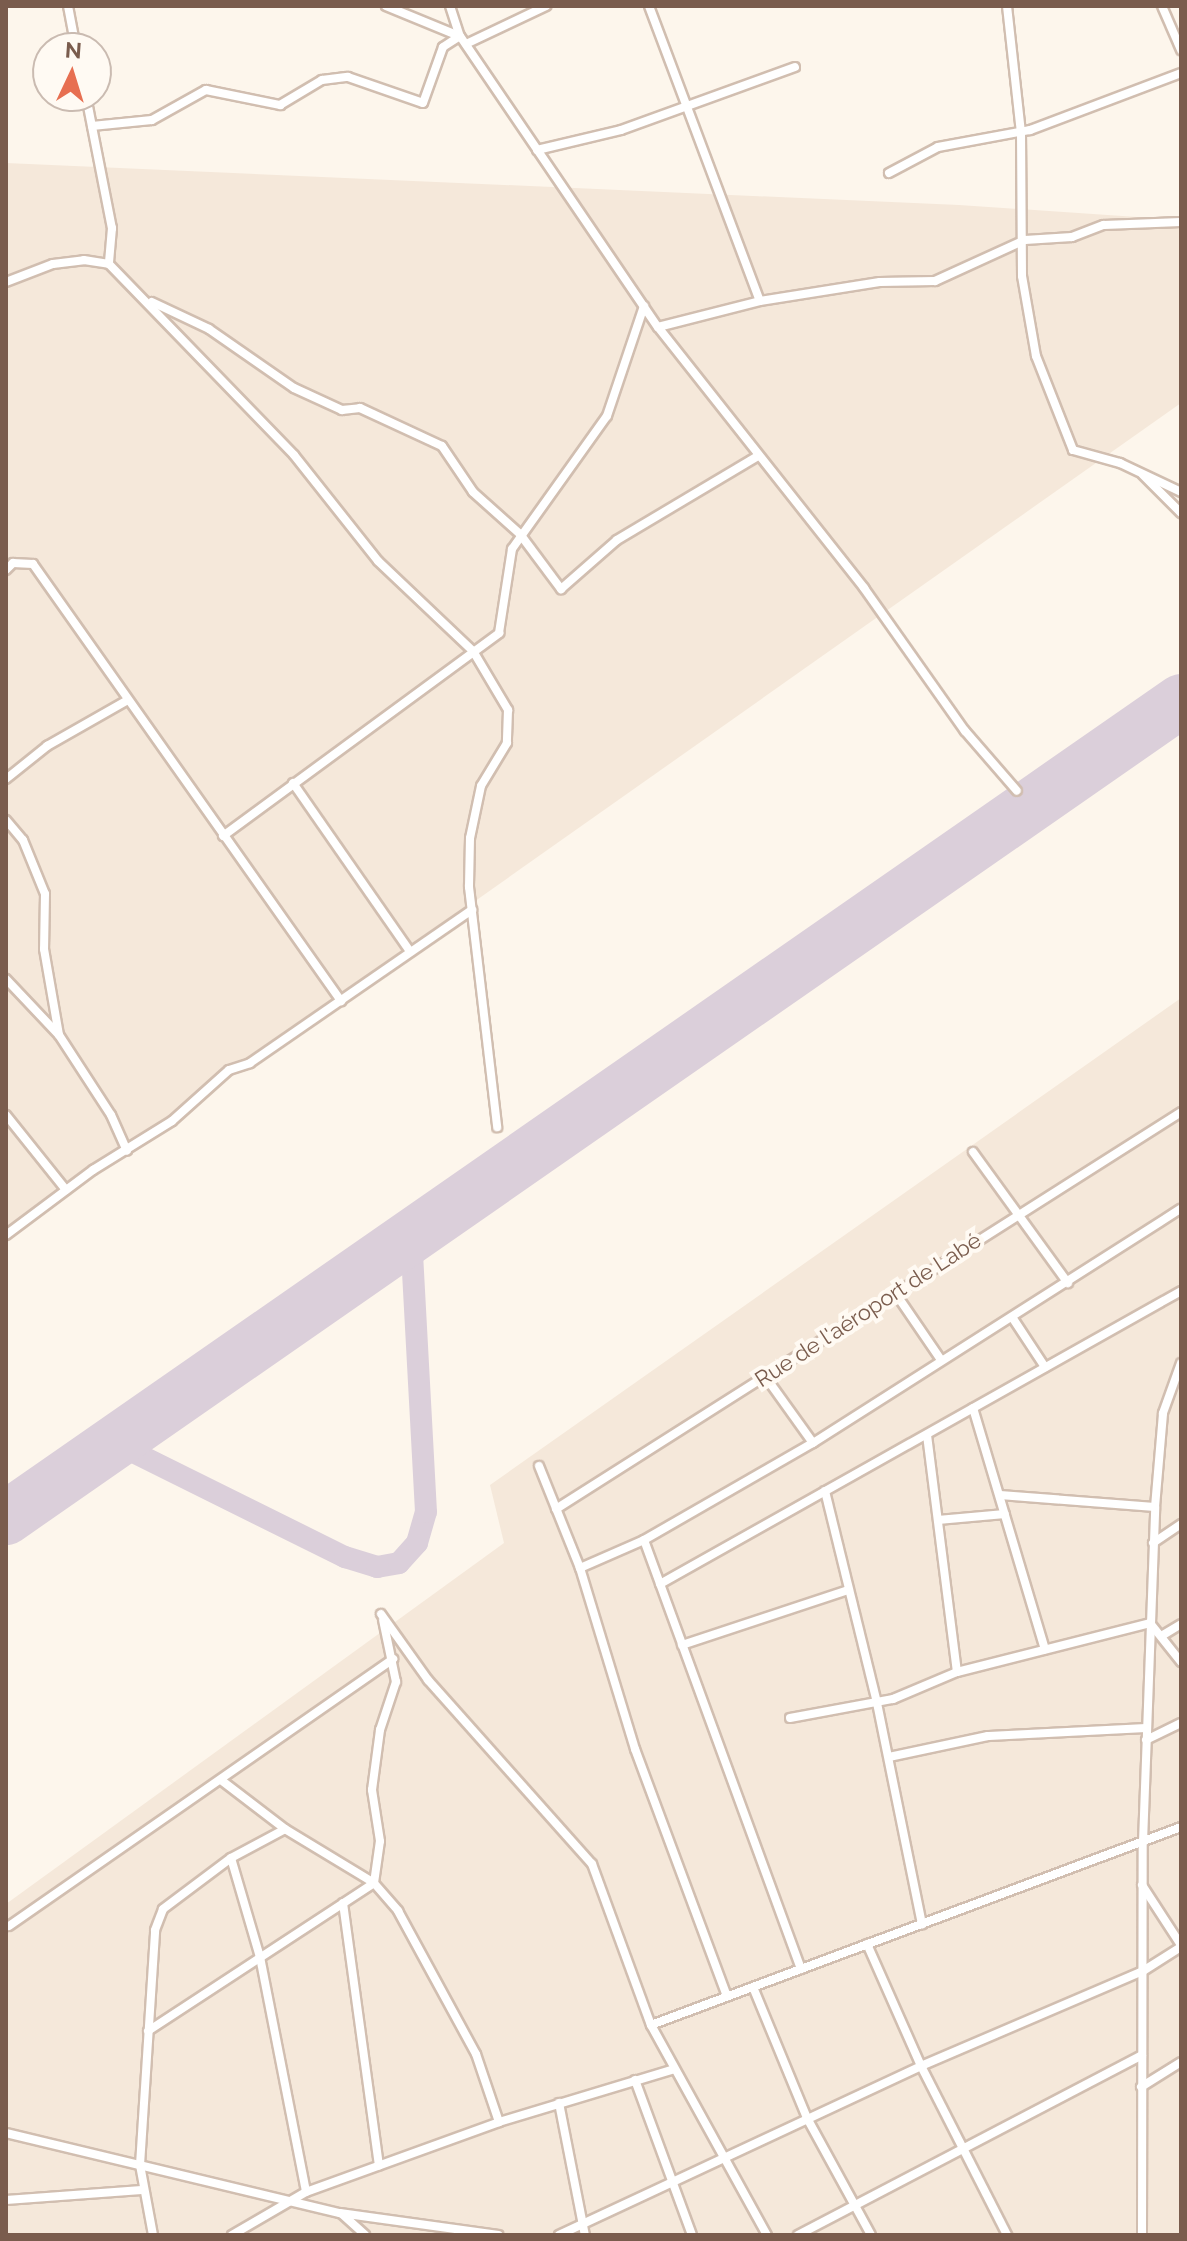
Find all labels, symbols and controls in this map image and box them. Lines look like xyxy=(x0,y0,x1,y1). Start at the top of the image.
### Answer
north arrow xyxy=(32,32,112,112)
text: N xyxy=(64,36,83,64)
street label: Rue de l'aéroport de Labé xyxy=(750,1227,986,1393)

